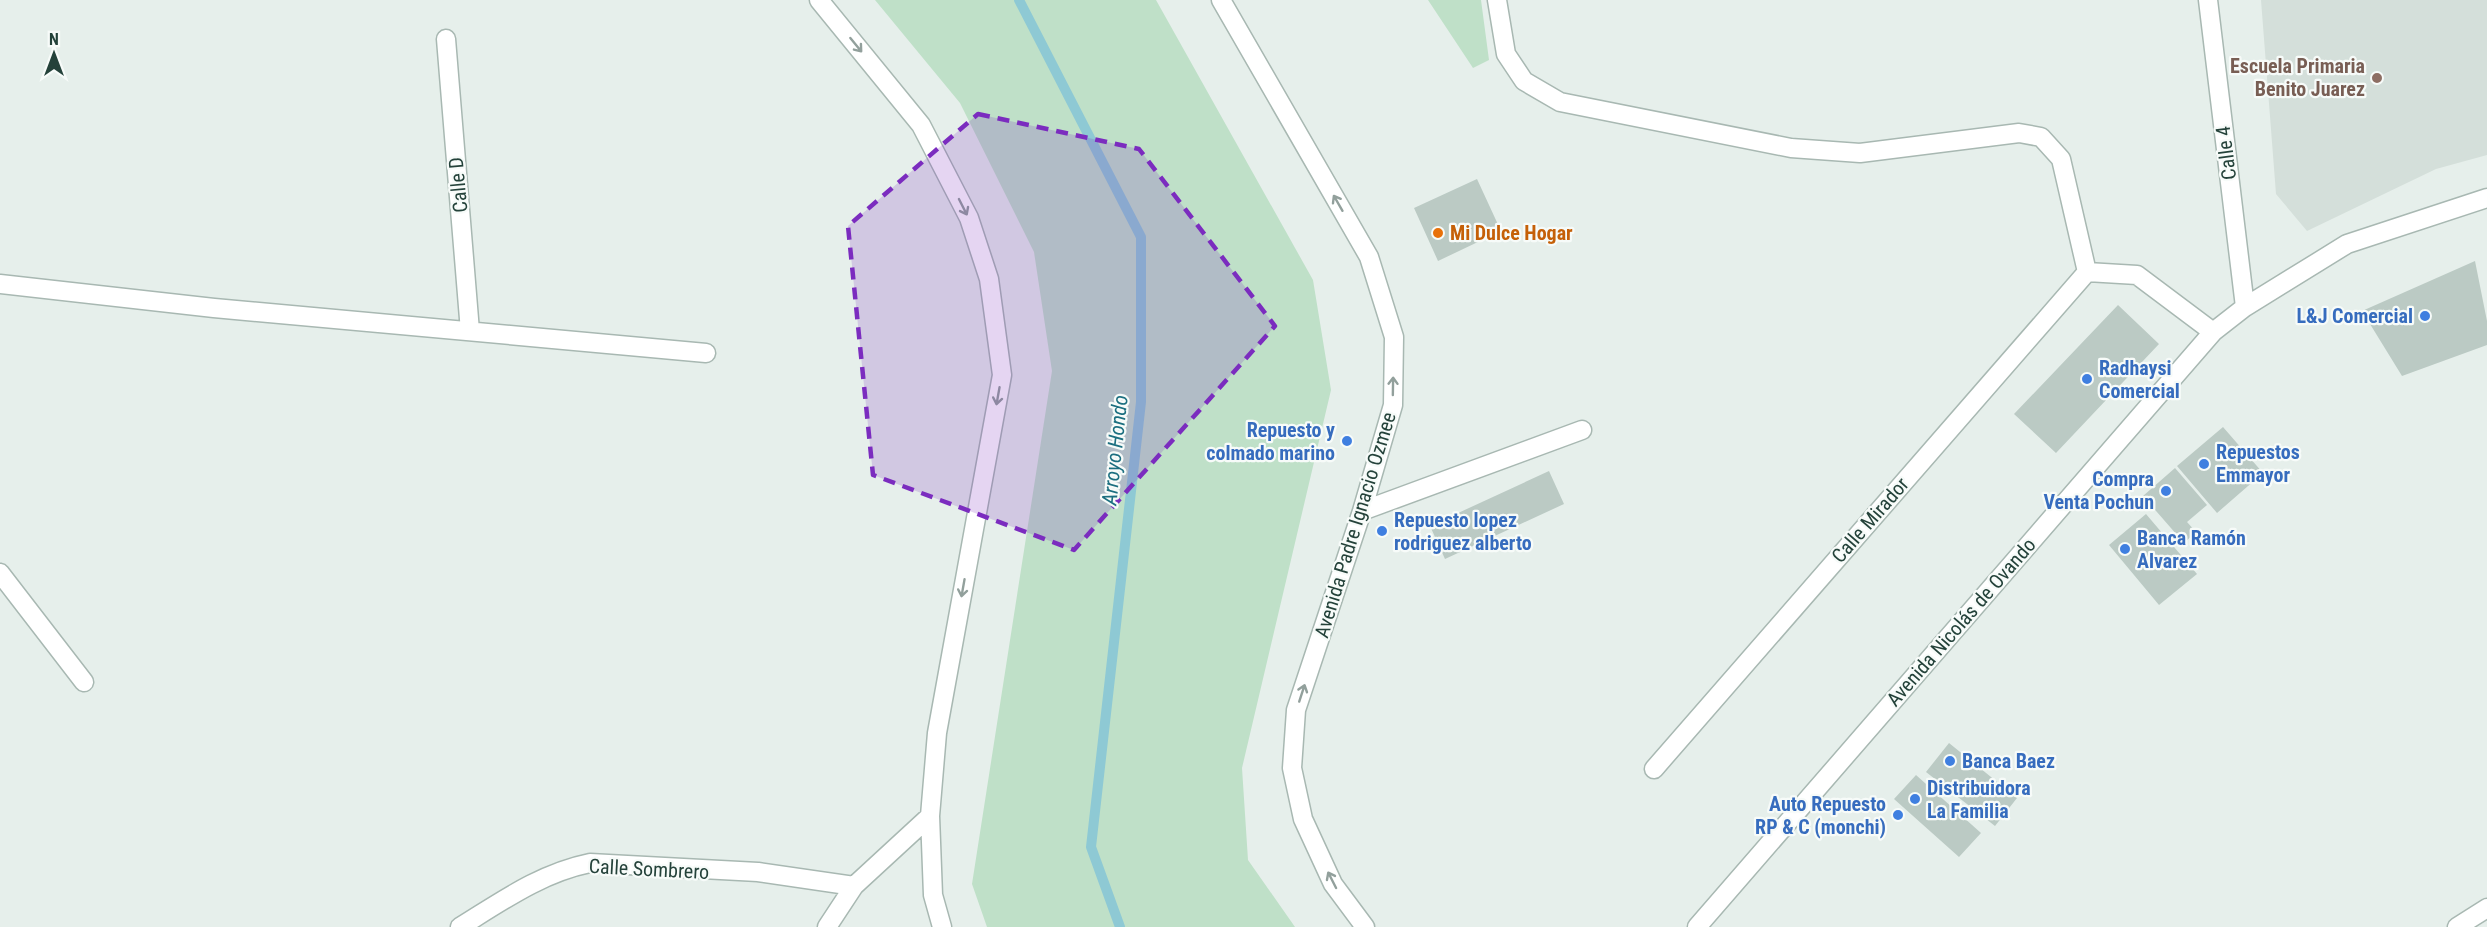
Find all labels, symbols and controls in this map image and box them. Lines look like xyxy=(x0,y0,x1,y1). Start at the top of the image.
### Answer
north arrow xyxy=(24,24,84,84)
text: N xyxy=(49,30,59,49)
one-way arrow xyxy=(850,37,863,53)
place label: Escuela Primaria Benito Juarez xyxy=(2230,54,2365,101)
marker: Escuela Primaria Benito Juarez xyxy=(2370,71,2384,85)
street label: Calle 4 xyxy=(2211,125,2241,181)
street label: Calle D xyxy=(444,156,472,214)
one-way arrow xyxy=(1332,195,1344,212)
one-way arrow xyxy=(958,197,970,215)
place label: Mi Dulce Hogar xyxy=(1450,221,1573,245)
marker: Mi Dulce Hogar xyxy=(1431,226,1445,240)
place label: L&J Comercial xyxy=(2297,304,2413,328)
marker: L&J Comercial xyxy=(2418,309,2432,323)
place label: Radhaysi Comercial xyxy=(2099,356,2180,403)
marker: Radhaysi Comercial xyxy=(2080,372,2094,386)
one-way arrow xyxy=(1387,377,1399,397)
one-way arrow xyxy=(992,386,1003,405)
water label: Arroyo Hondo xyxy=(1097,394,1133,507)
street label: Avenida Padre Ignacio Ozmee xyxy=(1309,409,1401,641)
place label: Repuesto y colmado marino xyxy=(1206,418,1335,465)
marker: Repuesto y colmado marino xyxy=(1340,434,1354,448)
place label: Repuestos Emmayor xyxy=(2216,440,2300,487)
marker: Repuestos Emmayor xyxy=(2197,457,2211,471)
place label: Compra Venta Pochun xyxy=(2043,467,2154,514)
street label: Calle Mirador xyxy=(1826,472,1914,568)
marker: Compra Venta Pochun xyxy=(2159,484,2173,498)
place label: Repuesto lopez rodriguez alberto xyxy=(1394,508,1532,555)
marker: Repuesto lopez rodriguez alberto xyxy=(1375,524,1389,538)
place label: Banca Ramón Alvarez xyxy=(2137,526,2246,573)
street label: Avenida Nicolás de Ovando xyxy=(1881,533,2041,711)
marker: Banca Ramón Alvarez xyxy=(2118,542,2132,556)
one-way arrow xyxy=(958,578,969,597)
one-way arrow xyxy=(1297,684,1308,703)
place label: Banca Baez xyxy=(1962,749,2055,773)
marker: Banca Baez xyxy=(1943,754,1957,768)
place label: Distribuidora La Familia xyxy=(1927,776,2031,823)
place label: Auto Repuesto RP & C (monchi) xyxy=(1755,792,1886,839)
marker: Distribuidora La Familia xyxy=(1908,792,1922,806)
marker: Auto Repuesto RP & C (monchi) xyxy=(1891,808,1905,822)
street label: Calle Sombrero xyxy=(588,854,710,884)
one-way arrow xyxy=(1325,871,1337,889)

